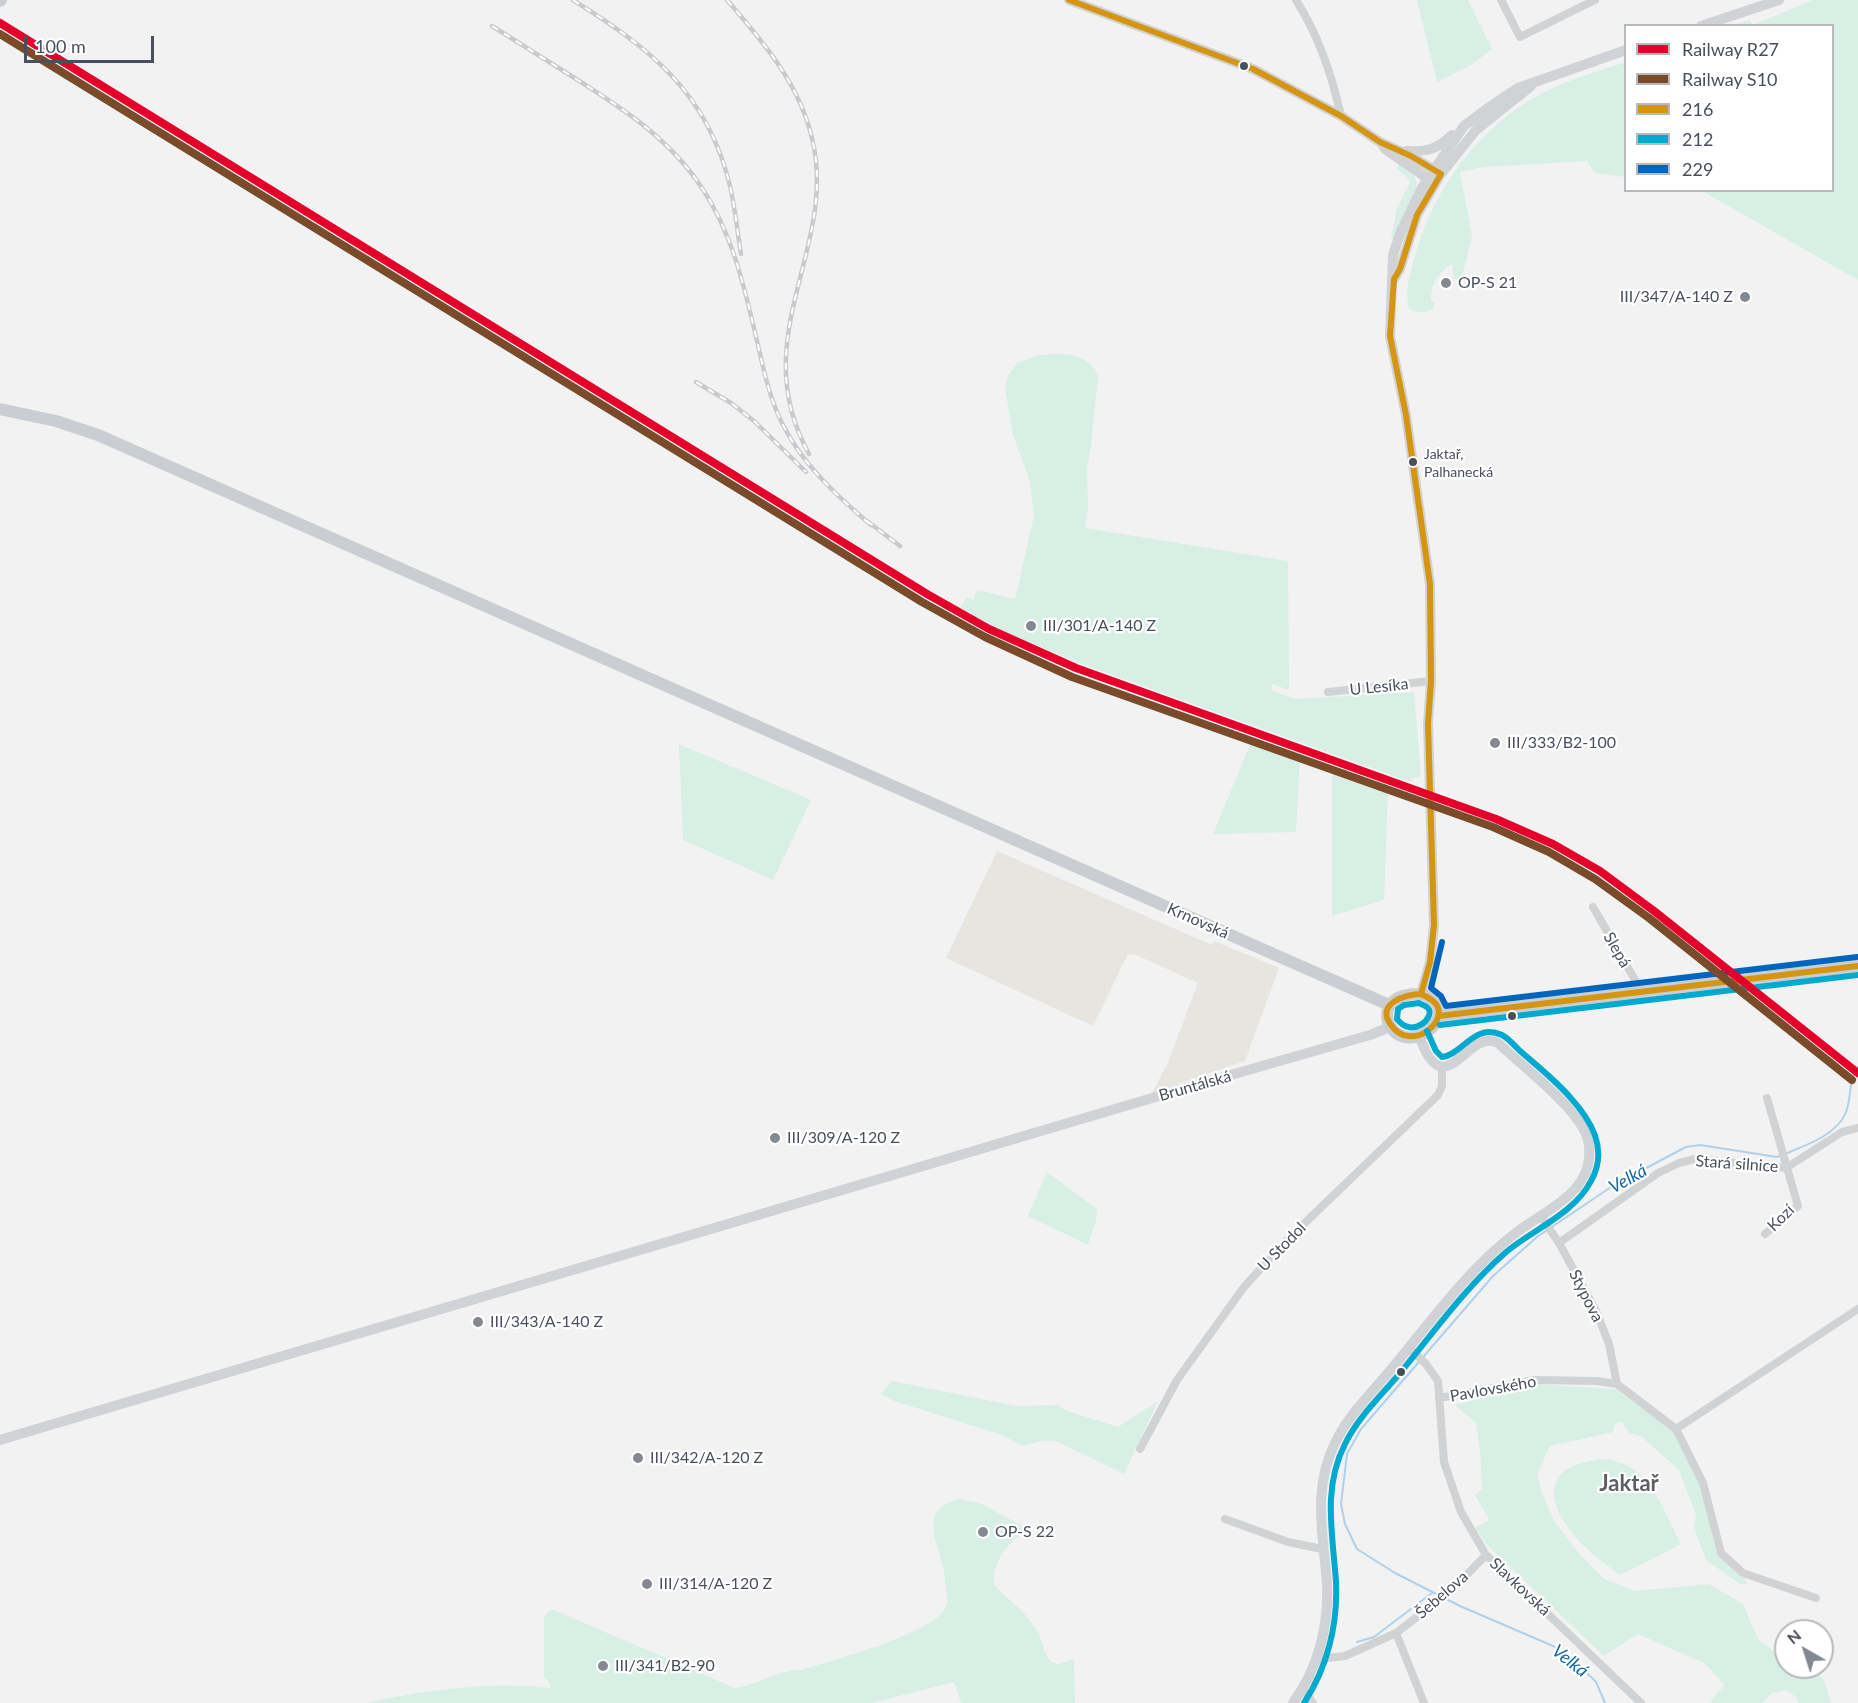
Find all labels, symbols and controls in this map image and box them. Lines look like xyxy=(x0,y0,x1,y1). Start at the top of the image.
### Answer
scale bar xyxy=(27,24,158,62)
legend xyxy=(1624,24,1834,192)
text: 100 m xyxy=(35,35,86,57)
text: Railway R27 xyxy=(1682,38,1779,60)
unlabelled marker xyxy=(1238,60,1250,72)
text: Railway S10 xyxy=(1682,68,1778,90)
text: 216 xyxy=(1682,98,1713,120)
text: 212 xyxy=(1682,128,1713,150)
text: 229 xyxy=(1682,158,1713,180)
place label: OP-S 21 xyxy=(1458,273,1517,293)
marker: OP-S 21 xyxy=(1439,276,1453,290)
place label: III/347/A-140 Z xyxy=(1620,287,1733,307)
marker: III/347/A-140 Z xyxy=(1738,290,1752,304)
place label: Jaktař, Palhanecká xyxy=(1424,446,1493,478)
marker: Jaktař, Palhanecká xyxy=(1407,456,1419,468)
place label: III/301/A-140 Z xyxy=(1043,616,1156,636)
marker: III/301/A-140 Z xyxy=(1024,619,1038,633)
street label: U Lesíka xyxy=(1349,674,1409,700)
place label: III/333/B2-100 xyxy=(1507,733,1616,753)
marker: III/333/B2-100 xyxy=(1488,736,1502,750)
street label: Krnovská xyxy=(1164,899,1232,943)
street label: Slepá xyxy=(1599,929,1635,971)
unlabelled marker xyxy=(1506,1010,1518,1022)
street label: Bruntálská xyxy=(1157,1067,1233,1105)
place label: III/309/A-120 Z xyxy=(787,1128,900,1148)
marker: III/309/A-120 Z xyxy=(768,1131,782,1145)
street label: Stará silnice xyxy=(1695,1152,1779,1176)
water label: Velká xyxy=(1605,1160,1651,1198)
street label: Kozí xyxy=(1764,1201,1798,1235)
street label: U Stodol xyxy=(1254,1218,1310,1276)
street label: Stypova xyxy=(1565,1267,1607,1325)
place label: III/343/A-140 Z xyxy=(490,1312,603,1332)
marker: III/343/A-140 Z xyxy=(471,1315,485,1329)
unlabelled marker xyxy=(1395,1366,1407,1378)
street label: Pavlovského xyxy=(1448,1372,1538,1406)
place label: III/342/A-120 Z xyxy=(650,1448,763,1468)
marker: III/342/A-120 Z xyxy=(631,1451,645,1465)
district label: Jaktař xyxy=(1599,1471,1659,1497)
place label: OP-S 22 xyxy=(995,1522,1054,1542)
marker: OP-S 22 xyxy=(976,1525,990,1539)
street label: Slavkovská xyxy=(1486,1554,1554,1620)
street label: Šebelova xyxy=(1412,1567,1472,1623)
place label: III/314/A-120 Z xyxy=(659,1574,772,1594)
marker: III/314/A-120 Z xyxy=(640,1577,654,1591)
north arrow xyxy=(1774,1619,1834,1679)
text: N xyxy=(1783,1625,1804,1647)
water label: Velká xyxy=(1548,1640,1592,1682)
place label: III/341/B2-90 xyxy=(615,1656,715,1676)
marker: III/341/B2-90 xyxy=(596,1659,610,1673)

